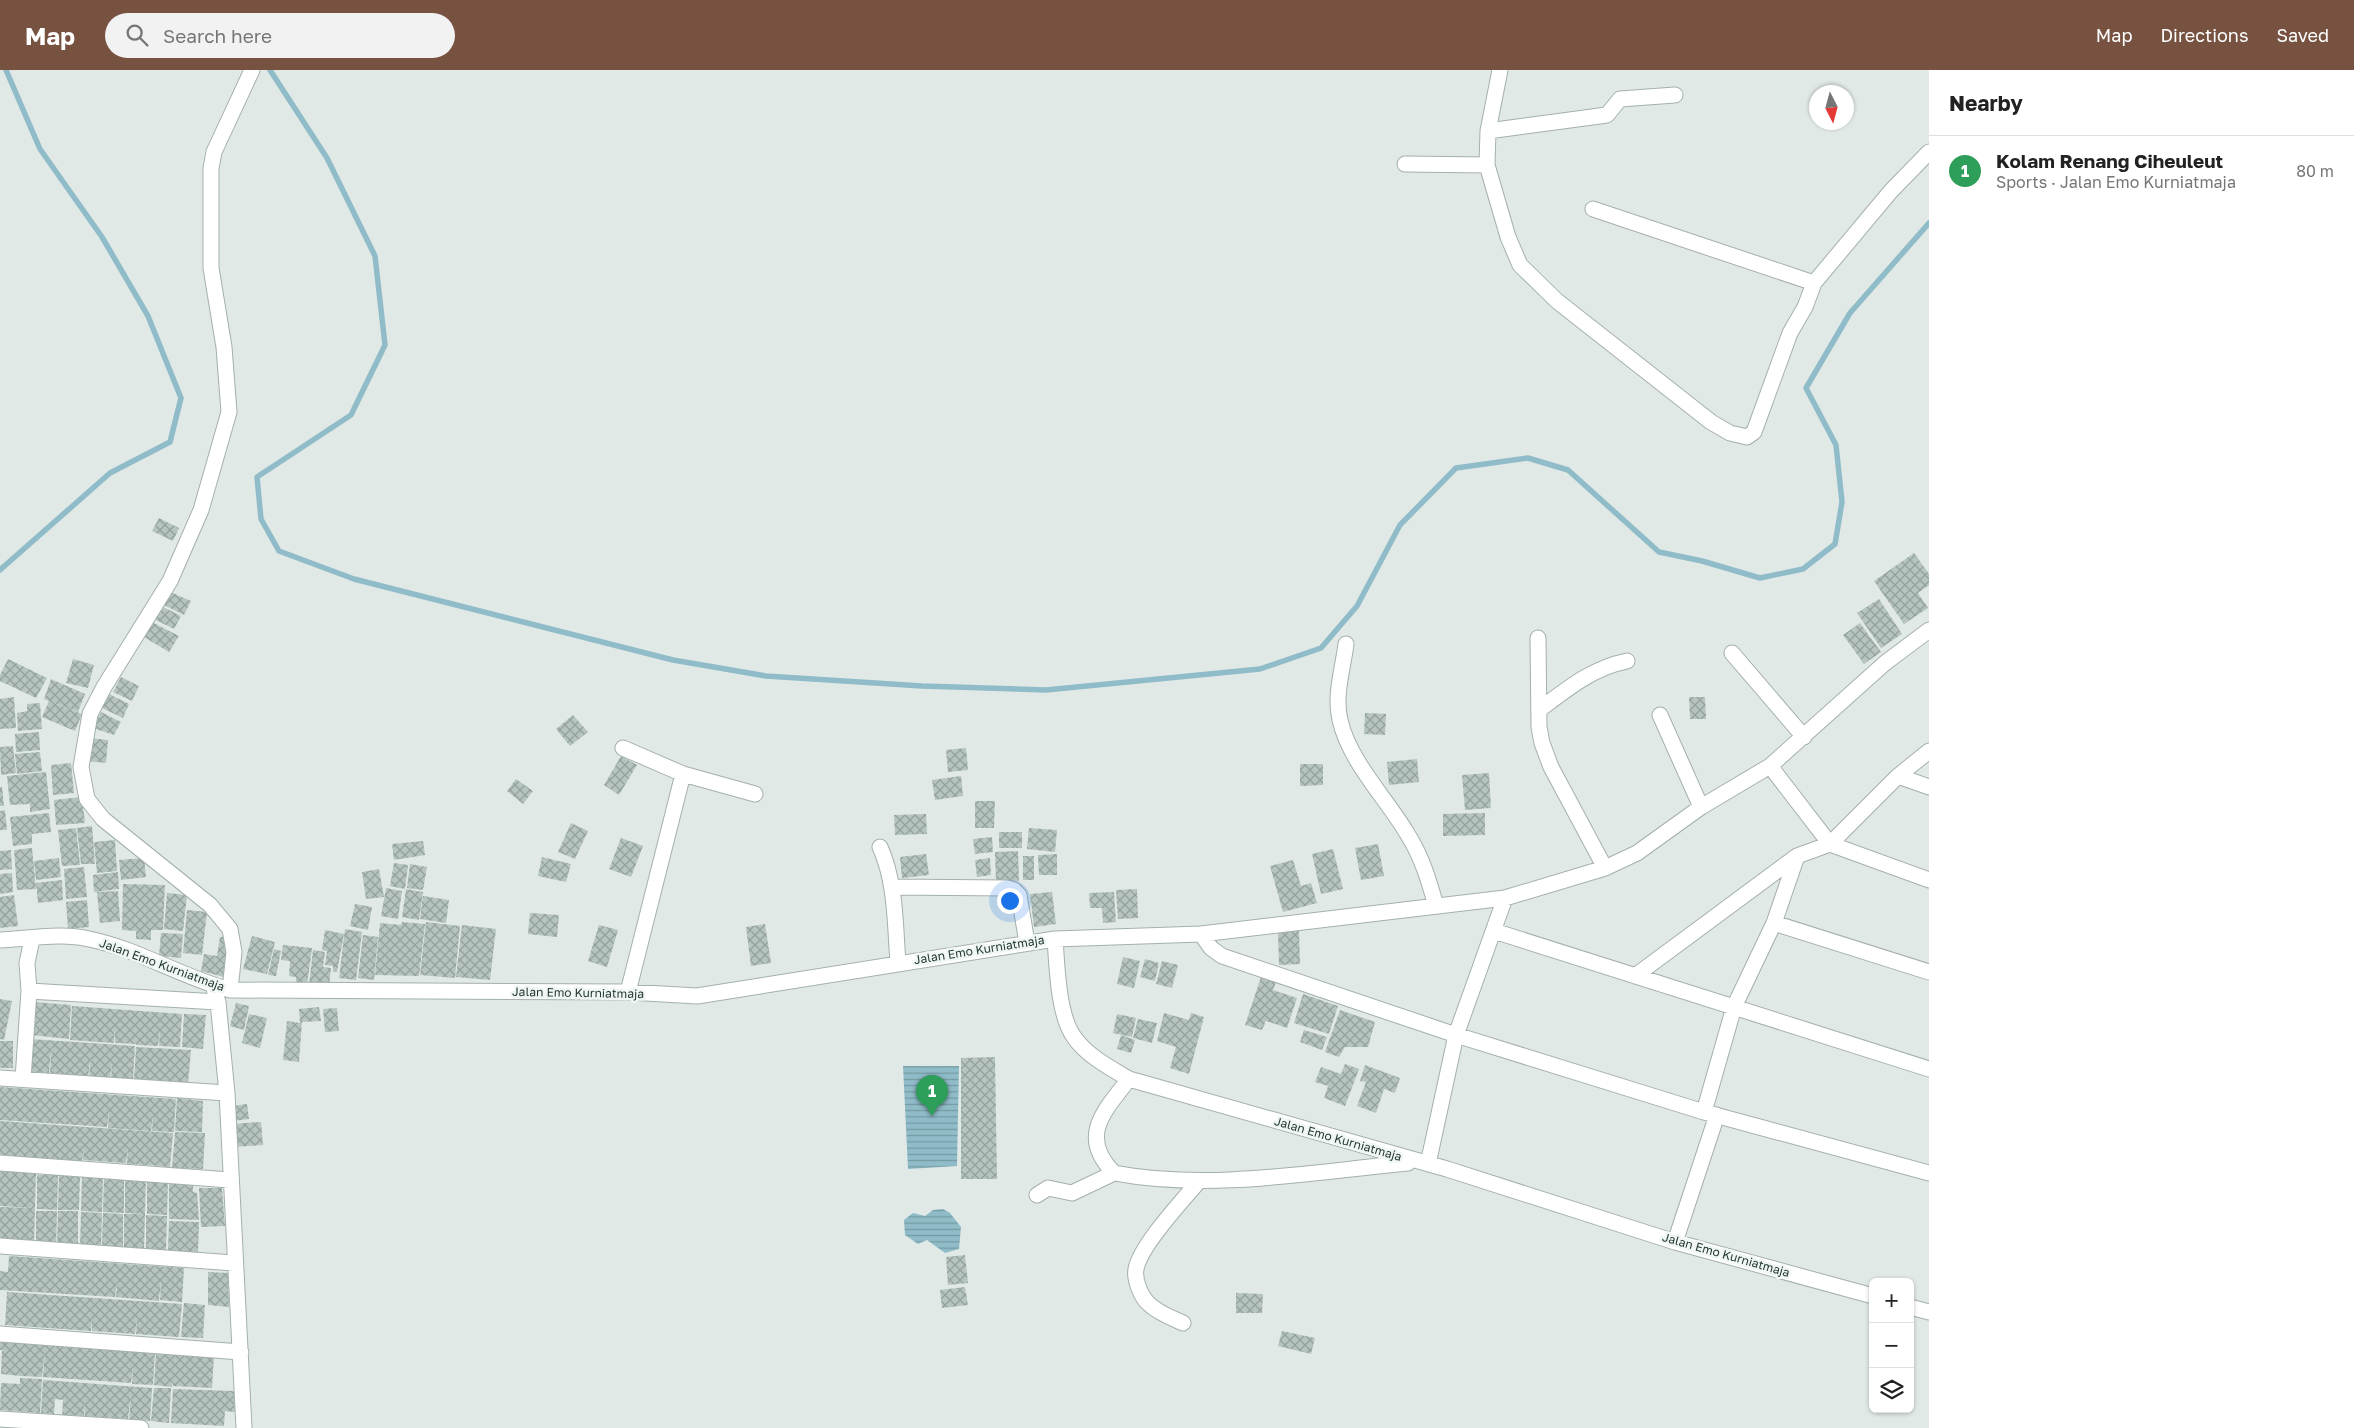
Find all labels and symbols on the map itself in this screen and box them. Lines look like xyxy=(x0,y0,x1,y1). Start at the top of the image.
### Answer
north arrow xyxy=(1809,85,1854,130)
your location xyxy=(997,888,1023,914)
street label: Jalan Emo Kurniatmaja xyxy=(913,932,1045,967)
street label: Jalan Emo Kurniatmaja xyxy=(98,935,227,994)
street label: Jalan Emo Kurniatmaja xyxy=(512,984,644,1001)
pin: 1 xyxy=(916,1075,948,1116)
street label: Jalan Emo Kurniatmaja xyxy=(1273,1113,1404,1164)
street label: Jalan Emo Kurniatmaja xyxy=(1661,1229,1792,1280)

